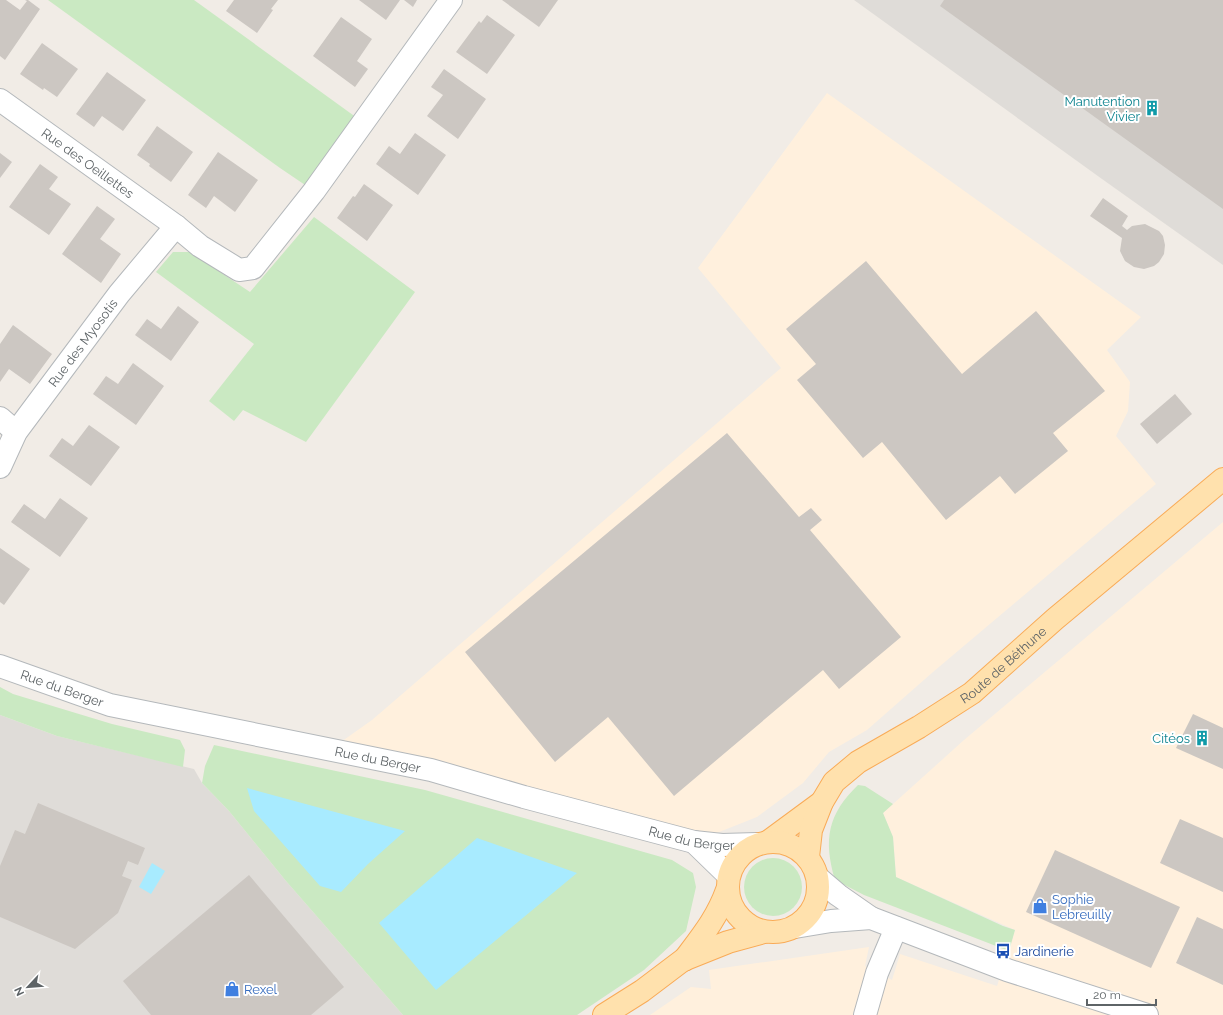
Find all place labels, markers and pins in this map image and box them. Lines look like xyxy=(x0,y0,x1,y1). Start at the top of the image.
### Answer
place label: Manutention Vivier xyxy=(1064,94,1140,124)
building icon: Manutention Vivier xyxy=(1143,99,1161,117)
building icon: Citéos xyxy=(1193,729,1211,747)
place label: Citéos xyxy=(1152,731,1190,746)
place label: Sophie Lebreuilly xyxy=(1052,892,1112,922)
shop icon: Sophie Lebreuilly xyxy=(1031,897,1049,915)
bus stop icon: Jardinerie xyxy=(994,942,1012,960)
place label: Jardinerie xyxy=(1015,944,1074,959)
shop icon: Rexel xyxy=(223,980,241,998)
place label: Rexel xyxy=(244,982,278,997)

